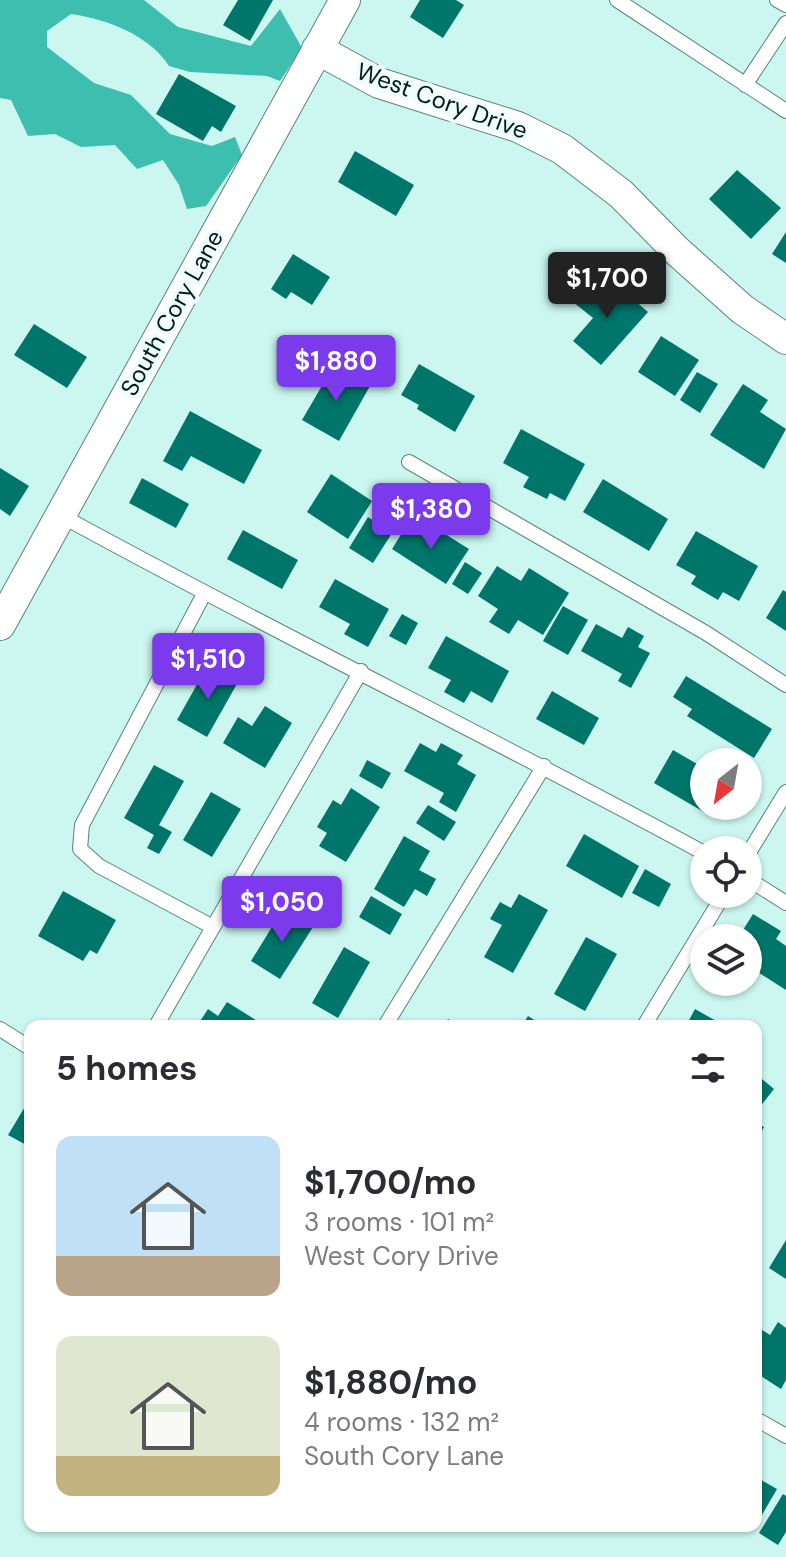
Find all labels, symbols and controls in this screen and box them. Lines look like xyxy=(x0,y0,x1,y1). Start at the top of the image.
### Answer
street label: West Cory Drive xyxy=(352,55,532,146)
street label: South Cory Lane xyxy=(113,224,230,401)
pin: $1,700 xyxy=(542,252,672,320)
text: $1,700 xyxy=(566,261,648,295)
pin: $1,880 xyxy=(271,335,401,403)
text: $1,880 xyxy=(295,344,377,378)
pin: $1,380 xyxy=(366,483,496,551)
text: $1,380 xyxy=(390,492,472,526)
pin: $1,510 xyxy=(143,633,273,701)
text: $1,510 xyxy=(170,642,246,676)
north arrow xyxy=(690,748,762,820)
map controls xyxy=(690,748,762,996)
button: locate xyxy=(690,836,762,908)
pin: $1,050 xyxy=(217,876,347,944)
text: $1,050 xyxy=(240,885,324,919)
button: layers xyxy=(690,924,762,996)
text: 5 homes xyxy=(56,1046,197,1091)
icon: filters xyxy=(686,1046,730,1090)
text: $1,700/mo xyxy=(304,1160,476,1205)
icon: home xyxy=(120,1168,216,1264)
text: 3 rooms · 101 m² xyxy=(304,1205,494,1239)
text: West Cory Drive xyxy=(304,1239,499,1273)
text: $1,880/mo xyxy=(304,1360,478,1405)
icon: home xyxy=(120,1368,216,1464)
text: 4 rooms · 132 m² xyxy=(304,1405,499,1439)
text: South Cory Lane xyxy=(304,1439,504,1473)

